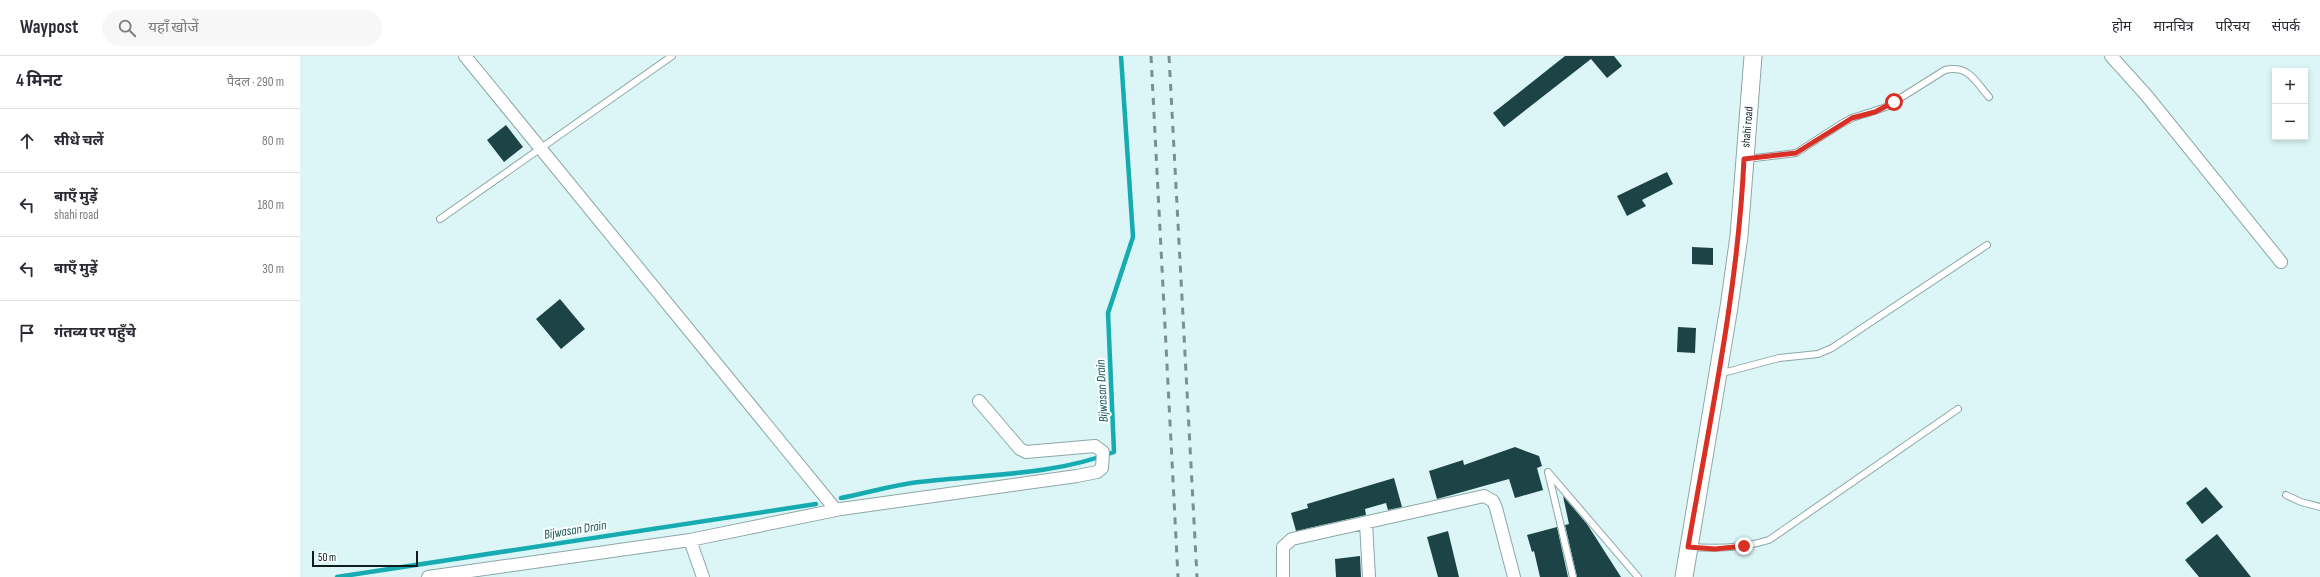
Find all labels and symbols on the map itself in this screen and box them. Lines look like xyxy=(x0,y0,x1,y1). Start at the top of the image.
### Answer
route start xyxy=(1885,93,1903,111)
street label: shahi road xyxy=(1738,106,1757,148)
water label: Bijwasan Drain xyxy=(1092,359,1112,423)
water label: Bijwasan Drain xyxy=(543,517,608,543)
route end xyxy=(1735,537,1753,555)
scale bar xyxy=(312,549,418,568)

